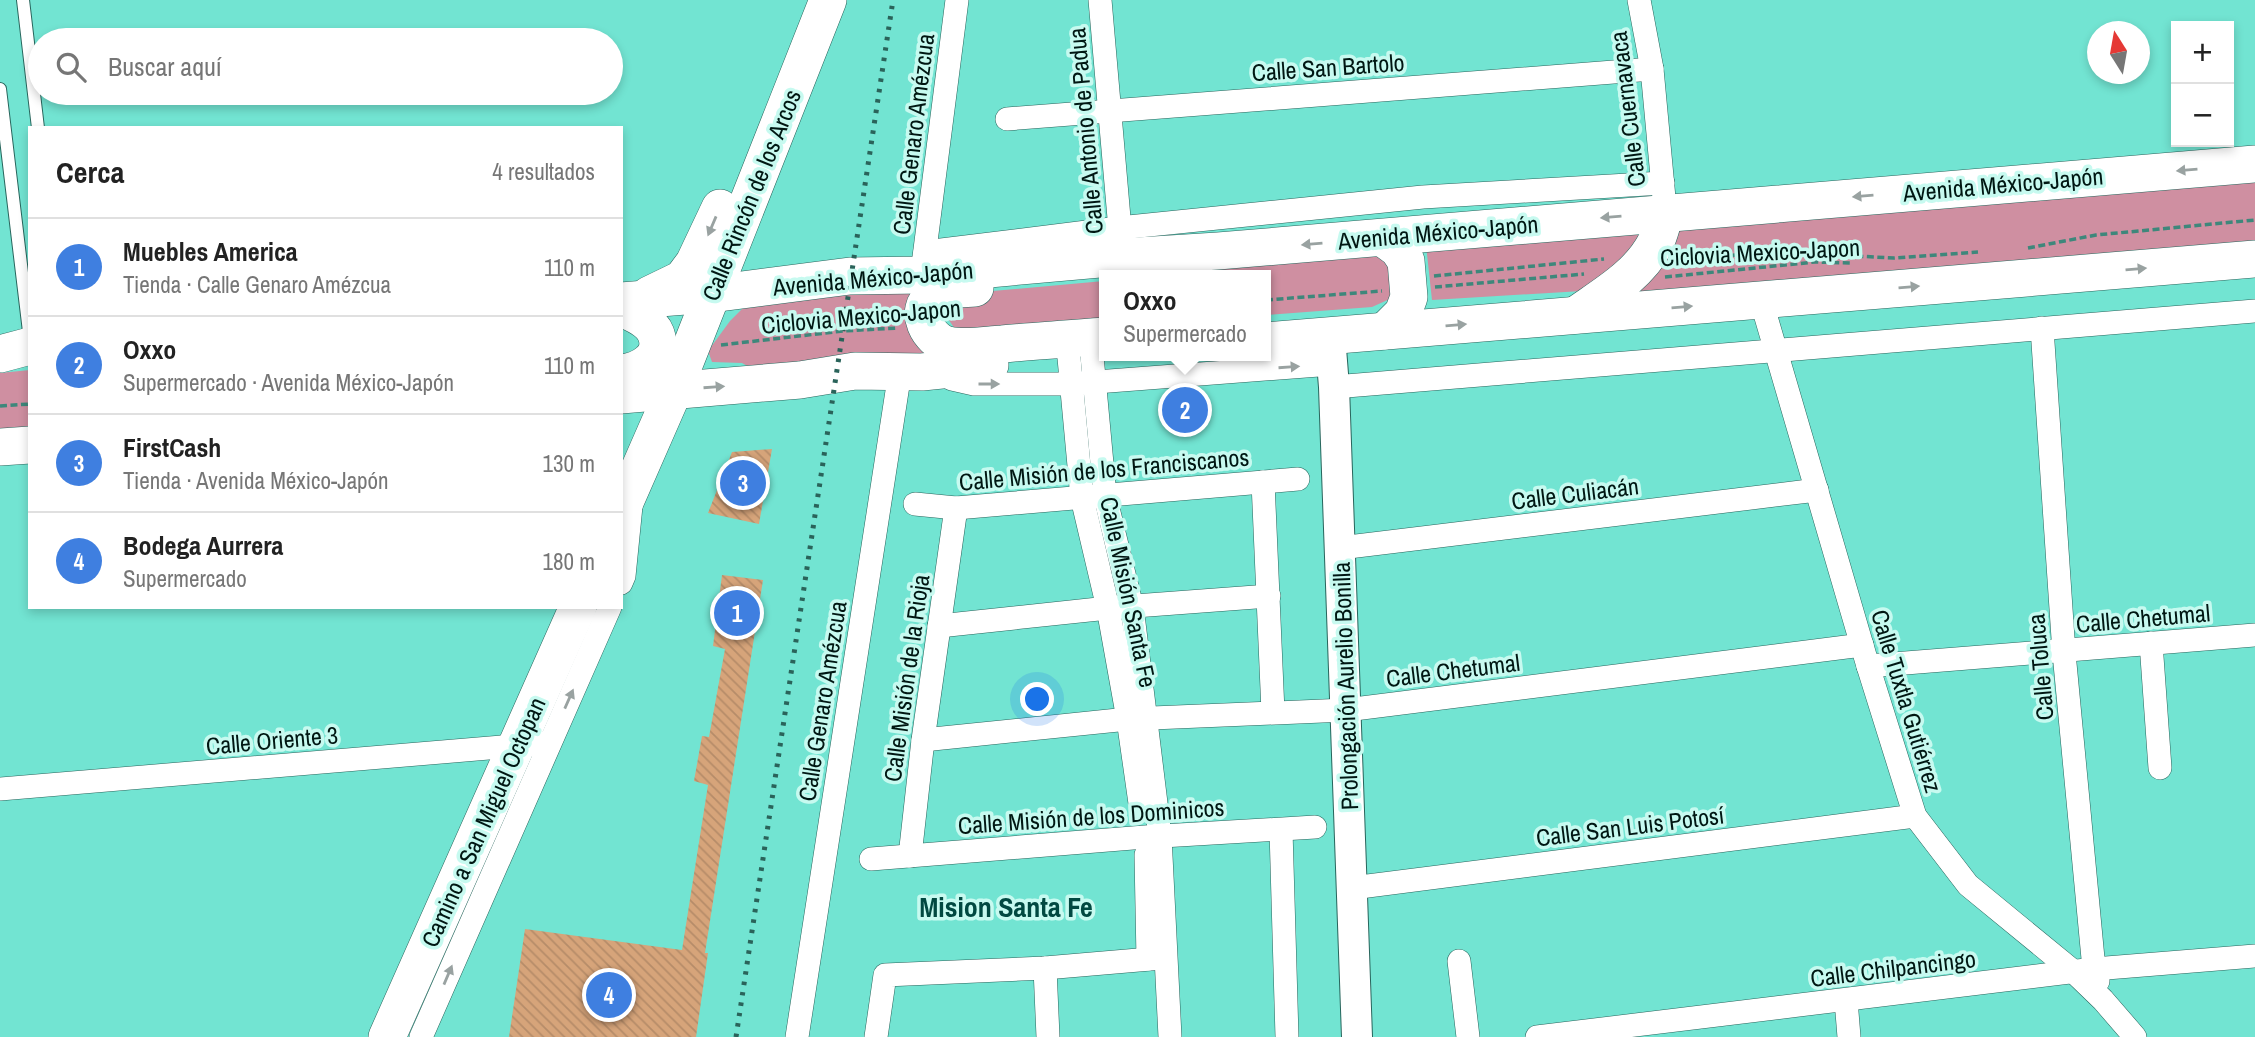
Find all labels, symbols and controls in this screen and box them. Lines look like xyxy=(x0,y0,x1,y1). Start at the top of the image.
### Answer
north arrow xyxy=(2087,21,2150,84)
map controls xyxy=(2171,21,2234,147)
button: + xyxy=(2171,21,2234,84)
street label: Calle Antonio de Padua xyxy=(1060,27,1110,235)
search box xyxy=(28,28,623,105)
street label: Calle Cuernavaca xyxy=(1602,29,1652,189)
street label: Calle Genaro Amézcua xyxy=(885,32,941,236)
street label: Calle San Bartolo xyxy=(1250,46,1406,88)
icon: search xyxy=(52,48,90,86)
text: Buscar aquí xyxy=(108,49,222,84)
button: − xyxy=(2171,84,2234,147)
street label: Calle Rincón de los Arcos xyxy=(694,85,808,305)
text: Cerca xyxy=(56,152,124,192)
text: 4 resultados xyxy=(492,156,595,187)
street label: Avenida México-Japón xyxy=(1901,159,2104,209)
one-way arrow xyxy=(2176,165,2198,176)
one-way arrow xyxy=(1851,191,1873,202)
street label: Avenida México-Japón xyxy=(1336,207,1539,257)
one-way arrow xyxy=(1600,212,1622,223)
one-way arrow xyxy=(706,216,717,237)
street label: Ciclovia Mexico-Japon xyxy=(1659,231,1861,273)
text: Muebles America xyxy=(123,234,298,269)
one-way arrow xyxy=(1300,239,1322,250)
text: 1 xyxy=(74,252,84,283)
text: 110 m xyxy=(544,252,595,283)
street label: Avenida México-Japón xyxy=(771,253,974,303)
one-way arrow xyxy=(2125,263,2147,274)
text: Tienda · Calle Genaro Amézcua xyxy=(123,269,391,300)
popup xyxy=(1099,270,1271,361)
one-way arrow xyxy=(1898,281,1920,292)
text: Oxxo xyxy=(1123,283,1176,318)
street label: Ciclovia Mexico-Japon xyxy=(760,291,962,341)
one-way arrow xyxy=(1672,301,1694,312)
text: Supermercado xyxy=(1123,318,1247,349)
one-way arrow xyxy=(1445,319,1467,330)
text: Oxxo xyxy=(123,332,176,367)
text: 2 xyxy=(74,350,84,381)
text: 110 m xyxy=(544,350,595,381)
one-way arrow xyxy=(1278,361,1300,372)
text: Supermercado · Avenida México-Japón xyxy=(123,367,454,398)
one-way arrow xyxy=(978,378,1000,390)
one-way arrow xyxy=(703,381,725,392)
pin: 2 xyxy=(1162,384,1208,436)
text: FirstCash xyxy=(123,430,221,465)
street label: Calle Misión de los Franciscanos xyxy=(958,440,1250,498)
text: 3 xyxy=(74,448,84,479)
text: 130 m xyxy=(543,448,595,479)
pin: 3 xyxy=(720,457,766,509)
text: Tienda · Avenida México-Japón xyxy=(123,465,389,496)
street label: Calle Culiacán xyxy=(1510,469,1640,517)
street label: Calle Misión Santa Fe xyxy=(1093,494,1165,690)
text: Bodega Aurrera xyxy=(123,528,283,563)
text: 4 xyxy=(74,546,84,577)
text: 180 m xyxy=(543,546,595,577)
street label: Prolongación Aurelio Bonilla xyxy=(1325,561,1365,811)
text: Supermercado xyxy=(123,563,247,594)
street label: Calle Misión de la Rioja xyxy=(876,572,936,784)
pin: 1 xyxy=(714,587,760,639)
street label: Calle Chetumal xyxy=(2075,596,2211,640)
street label: Calle Genaro Amézcua xyxy=(790,599,854,803)
street label: Calle Tuxtla Gutiérrez xyxy=(1864,606,1950,796)
street label: Calle Toluca xyxy=(2019,612,2061,722)
street label: Calle Chetumal xyxy=(1384,646,1522,694)
your location xyxy=(1020,682,1054,716)
one-way arrow xyxy=(563,689,575,709)
street label: Camino a San Miguel Octopan xyxy=(413,692,553,952)
street label: Calle Oriente 3 xyxy=(205,718,339,762)
street label: Calle Misión de los Dominicos xyxy=(957,791,1225,841)
street label: Calle San Luis Potosí xyxy=(1534,799,1726,853)
district label: Mision Santa Fe xyxy=(919,888,1093,926)
street label: Calle Chilpancingo xyxy=(1809,942,1977,994)
one-way arrow xyxy=(443,964,454,985)
pin: 4 xyxy=(586,969,632,1021)

